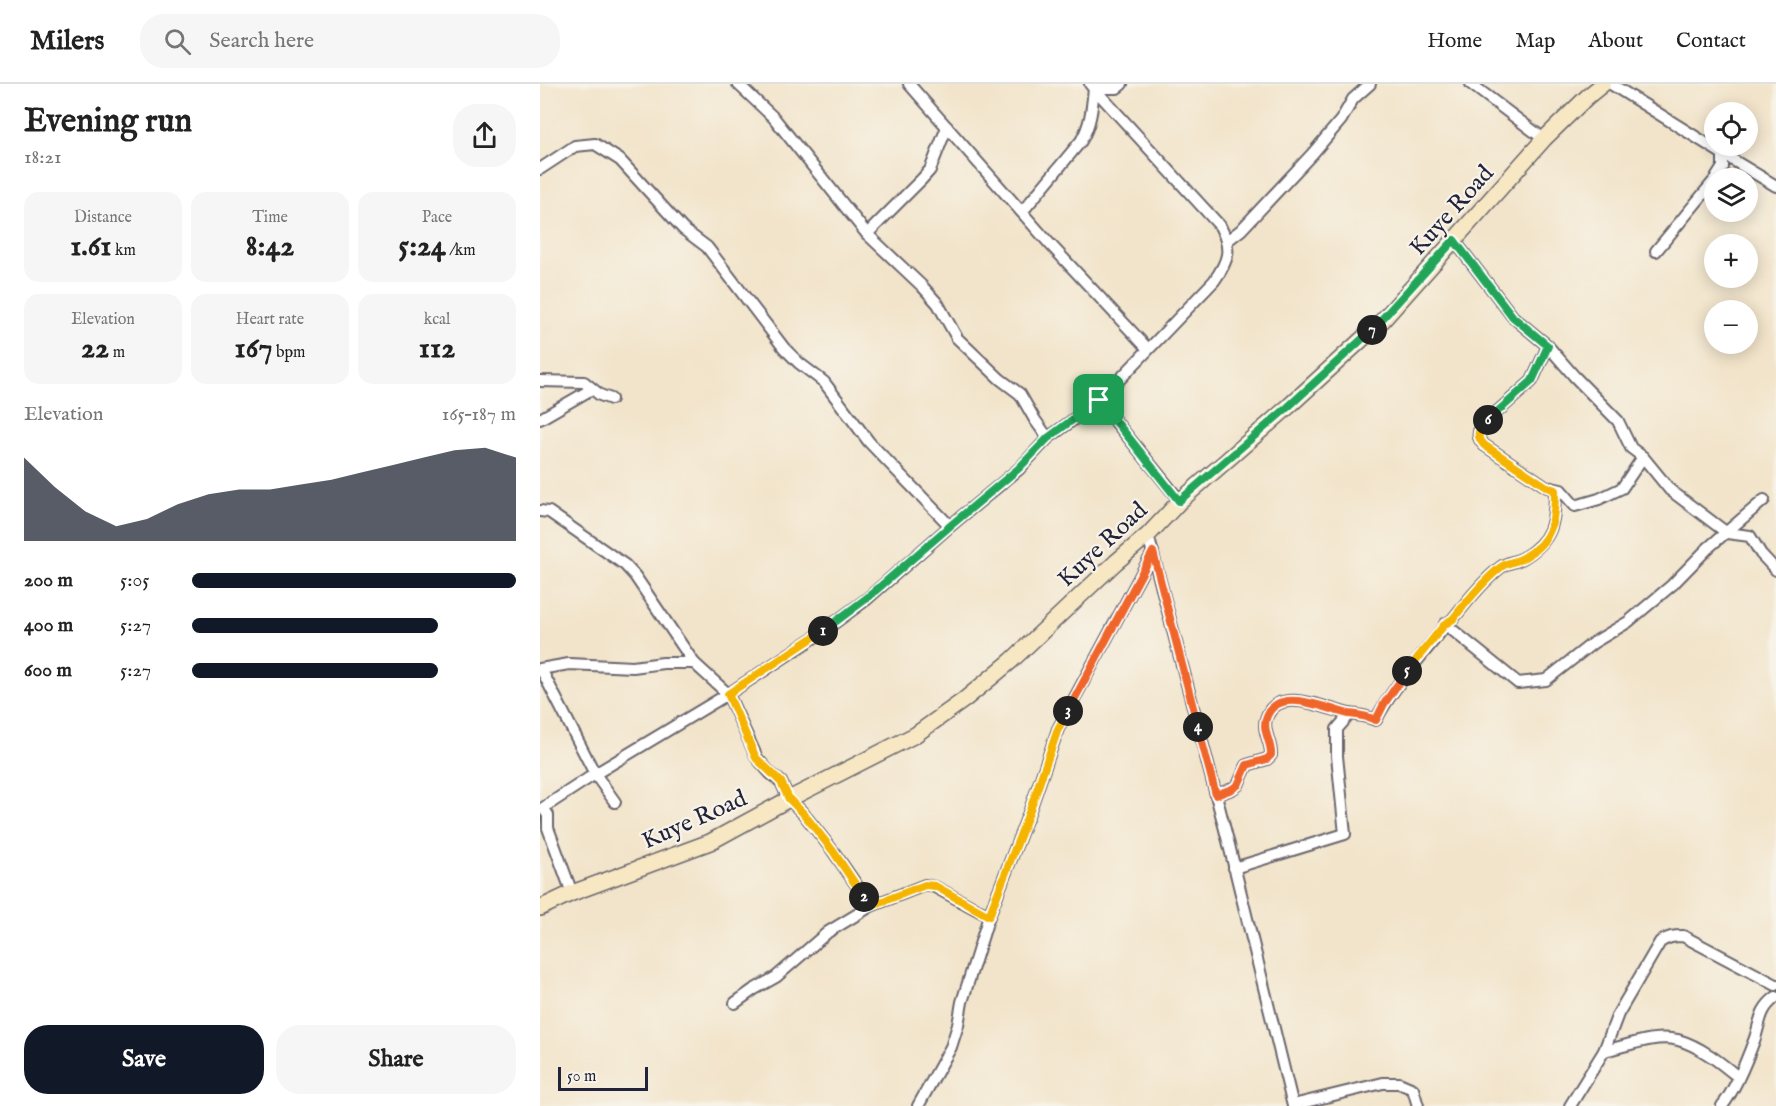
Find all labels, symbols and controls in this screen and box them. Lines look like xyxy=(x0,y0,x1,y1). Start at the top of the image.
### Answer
search box xyxy=(140,14,560,68)
text: Milers xyxy=(30,24,104,59)
icon: search xyxy=(161,25,194,58)
text: Search here xyxy=(209,27,314,55)
text: Home xyxy=(1427,28,1482,55)
text: Map xyxy=(1515,28,1555,55)
text: About xyxy=(1588,28,1643,55)
text: Contact xyxy=(1676,28,1746,55)
text: Evening run xyxy=(24,101,192,143)
map controls xyxy=(1704,102,1758,354)
button: locate xyxy=(1704,102,1758,156)
button: share xyxy=(453,104,516,167)
text: 18:21 xyxy=(24,145,61,170)
street label: Kuye Road xyxy=(1403,159,1501,263)
button: layers xyxy=(1704,168,1758,222)
text: Distance xyxy=(74,208,132,228)
text: Time xyxy=(252,208,288,228)
text: Pace xyxy=(422,208,452,228)
text: 1.61 xyxy=(70,228,111,266)
text: 8:42 xyxy=(246,228,294,266)
text: 5:24 xyxy=(398,228,446,266)
button: + xyxy=(1704,234,1758,288)
text: km xyxy=(111,241,136,261)
text: /km xyxy=(446,241,476,261)
button: − xyxy=(1704,300,1758,354)
text: Elevation xyxy=(71,310,135,330)
text: Heart rate xyxy=(236,310,304,330)
text: kcal xyxy=(424,310,450,330)
pin: 7 xyxy=(1357,315,1387,345)
text: 7 xyxy=(1368,320,1376,340)
text: 22 xyxy=(81,330,109,368)
text: 167 xyxy=(235,330,272,368)
text: 112 xyxy=(419,330,455,368)
text: m xyxy=(109,343,125,363)
text: bpm xyxy=(272,343,305,363)
pin xyxy=(1073,374,1124,425)
icon: arrive xyxy=(1082,383,1115,416)
text: Elevation xyxy=(24,402,103,427)
text: 165–187 m xyxy=(442,402,516,427)
pin: 6 xyxy=(1473,405,1503,435)
text: 6 xyxy=(1485,410,1491,430)
street label: Kuye Road xyxy=(1052,496,1155,595)
text: 200 m xyxy=(24,568,73,593)
text: 5:05 xyxy=(120,568,150,593)
text: 400 m xyxy=(24,613,73,638)
text: 5:27 xyxy=(120,613,151,638)
pin: 1 xyxy=(808,616,838,646)
text: 1 xyxy=(820,621,826,641)
pin: 5 xyxy=(1392,656,1422,686)
text: 600 m xyxy=(24,658,72,683)
text: 5:27 xyxy=(120,658,151,683)
text: 5 xyxy=(1404,661,1410,681)
pin: 3 xyxy=(1053,696,1083,726)
text: 3 xyxy=(1065,701,1071,721)
pin: 4 xyxy=(1183,712,1213,742)
text: 4 xyxy=(1194,717,1202,737)
street label: Kuye Road xyxy=(637,783,752,857)
pin: 2 xyxy=(849,882,879,912)
text: 2 xyxy=(860,887,868,907)
button: Save xyxy=(24,1025,264,1094)
button: Share xyxy=(276,1025,516,1094)
scale bar xyxy=(558,1064,648,1092)
text: 50 m xyxy=(567,1067,596,1087)

